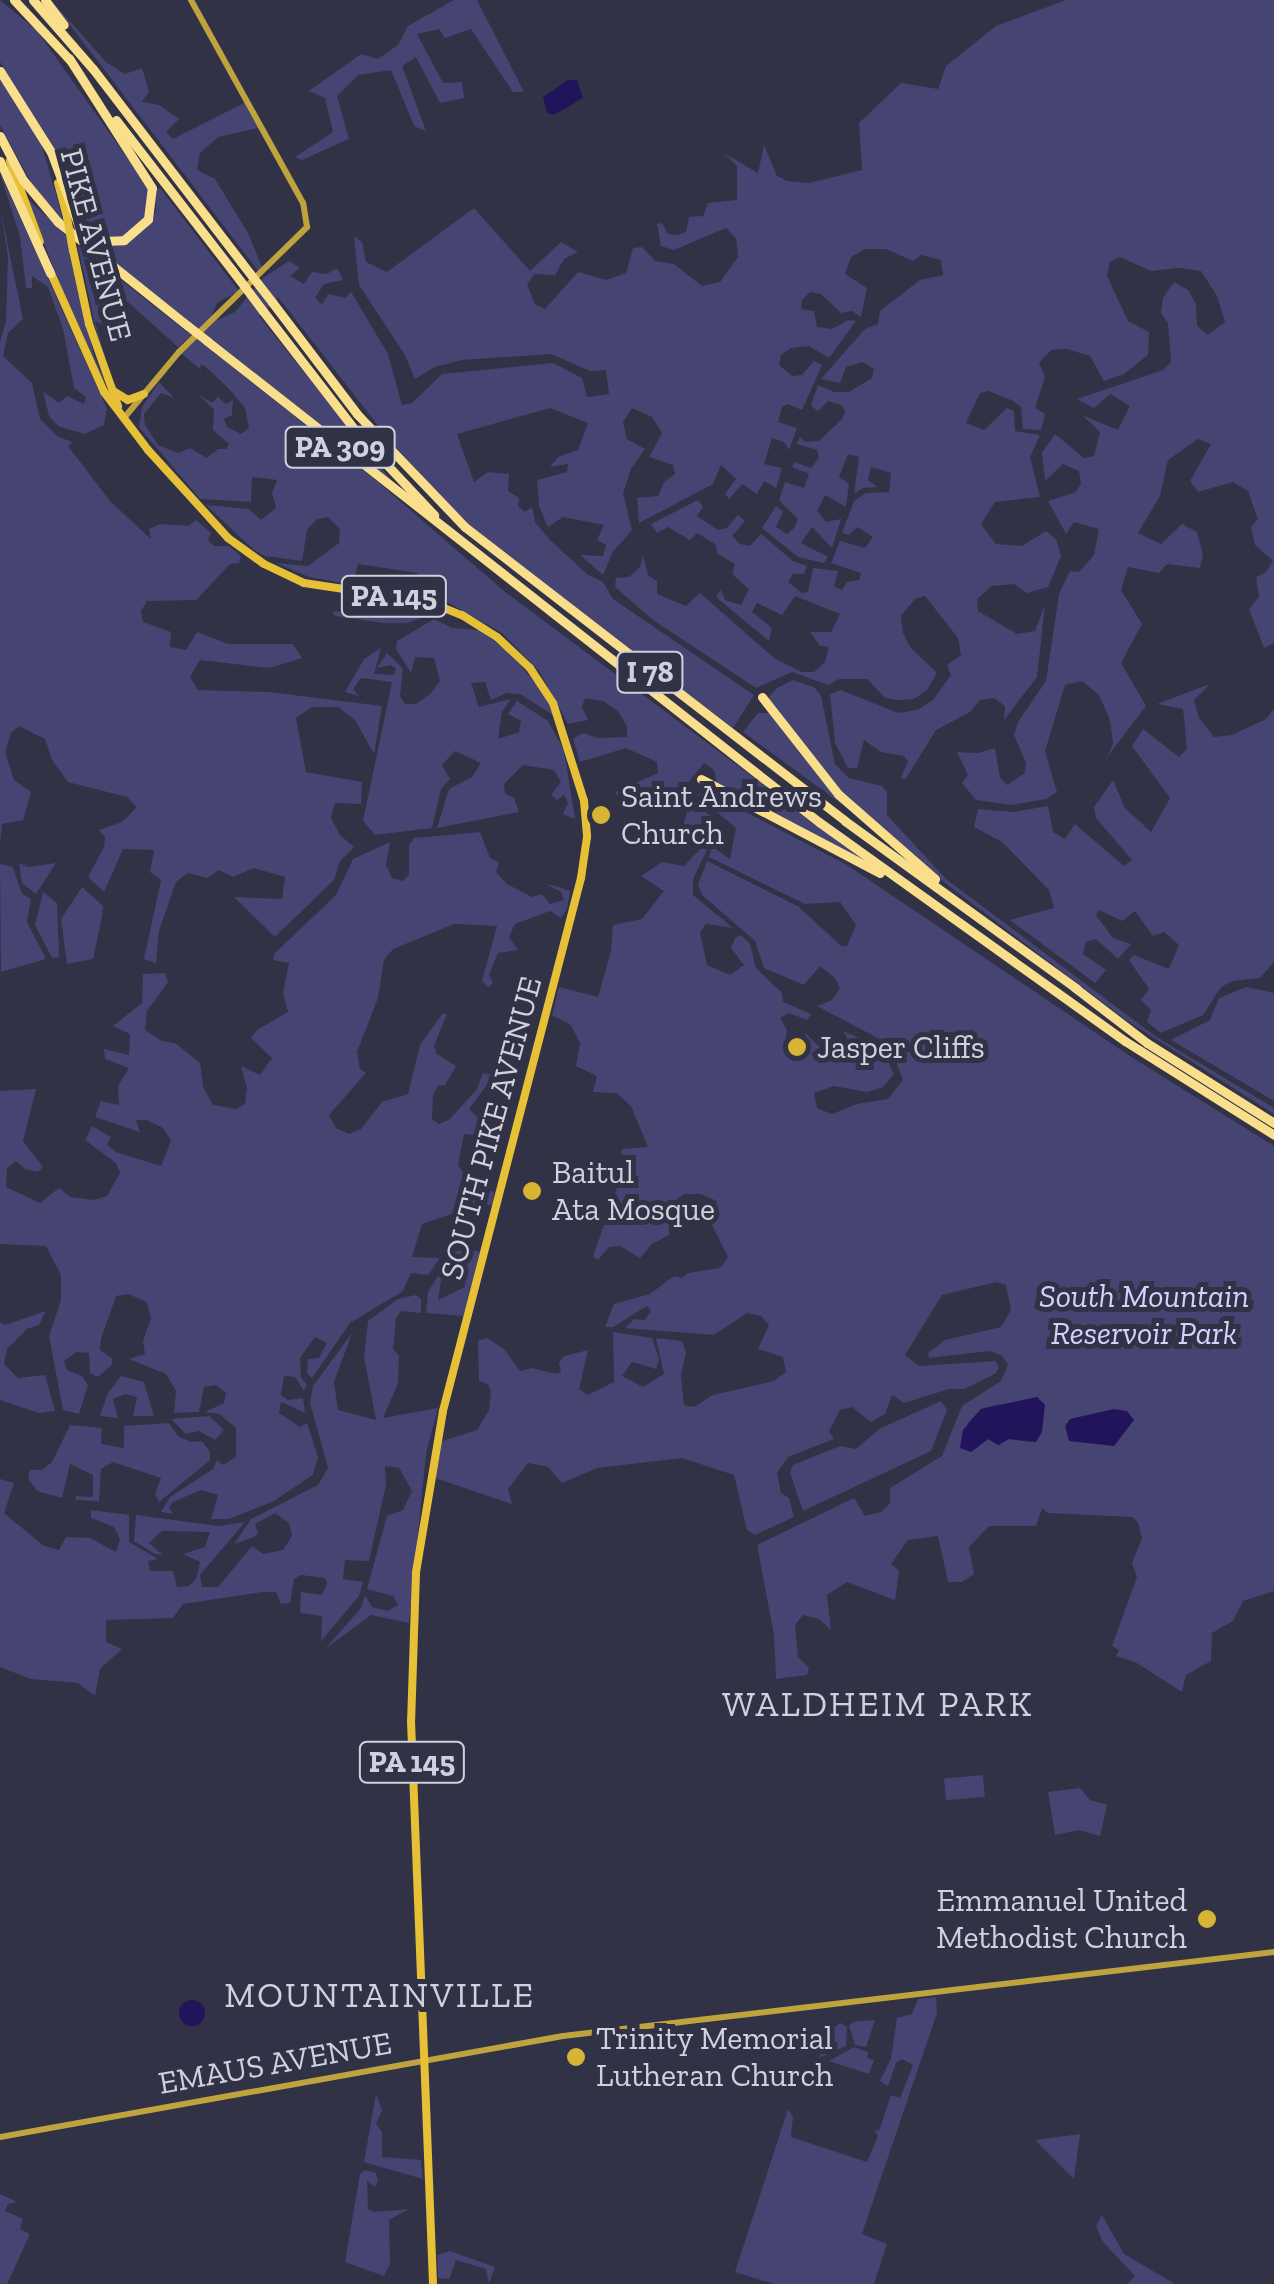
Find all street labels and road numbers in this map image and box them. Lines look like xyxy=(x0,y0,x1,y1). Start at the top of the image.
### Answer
street label: PIKE AVENUE xyxy=(52,144,140,346)
road number: PA 309 xyxy=(282,422,398,472)
road number: PA 145 xyxy=(339,571,449,621)
road number: I 78 xyxy=(615,647,685,697)
street label: SOUTH PIKE AVENUE xyxy=(432,972,550,1284)
road number: PA 145 xyxy=(357,1737,467,1787)
street label: EMAUS AVENUE xyxy=(155,2023,395,2103)

